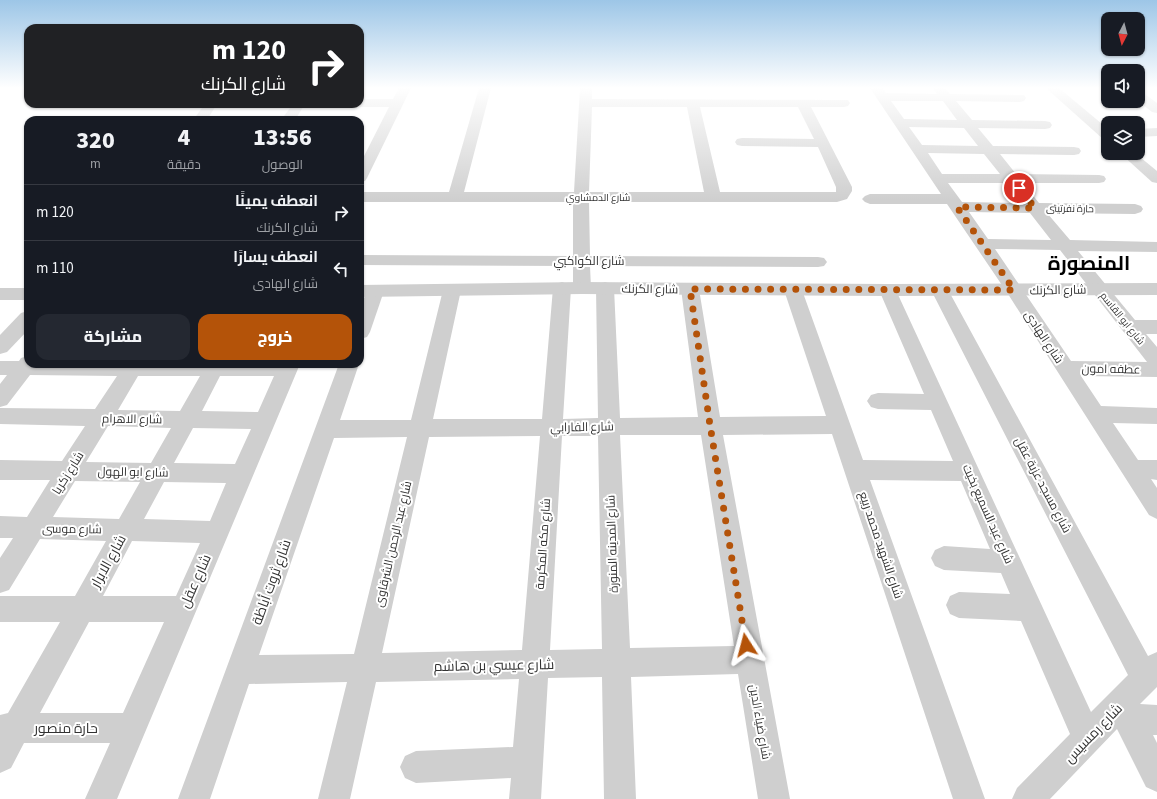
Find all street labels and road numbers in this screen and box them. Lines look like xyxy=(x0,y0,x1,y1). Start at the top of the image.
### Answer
street label: شارع الدمشاوي xyxy=(566,191,630,205)
street label: حارة نفرتيتى xyxy=(1046,202,1094,216)
street label: شارع الكواكبي xyxy=(553,253,625,271)
street label: شارع الكرنك xyxy=(622,281,679,298)
street label: شارع الكرنك xyxy=(1030,282,1087,299)
street label: شارع ابو القاسم xyxy=(1097,289,1148,348)
street label: شارع الهادى xyxy=(1020,307,1067,367)
street label: عطفه امون xyxy=(1081,360,1141,379)
street label: شارع الاهرام xyxy=(102,410,162,429)
street label: شارع الفارابي xyxy=(550,418,614,438)
street label: شارع مسجد عزبة عقل xyxy=(1010,434,1075,536)
street label: شارع زكريا xyxy=(49,449,88,498)
street label: شارع عبد السميع بخيت xyxy=(958,462,1017,567)
street label: شارع ابو الهول xyxy=(97,463,169,482)
street label: شارع عبد الرحمن الشرقاوى xyxy=(371,479,416,609)
street label: شارع الشهيد محمد ربيع xyxy=(854,489,907,601)
street label: شارع المدينه المنورة xyxy=(602,495,623,593)
street label: شارع مكه المكرمة xyxy=(532,498,555,590)
street label: شارع موسى xyxy=(42,520,102,539)
street label: شارع الابرار xyxy=(86,531,132,593)
street label: شارع ثروت أباظة xyxy=(247,537,297,628)
street label: شارع عقل xyxy=(175,551,217,611)
street label: شارع عيسي بن هاشم xyxy=(434,655,554,677)
street label: شارع ضياء الدين xyxy=(745,683,774,761)
street label: شارع رمسيس xyxy=(1060,699,1127,768)
street label: حارة منصور xyxy=(33,719,98,739)

